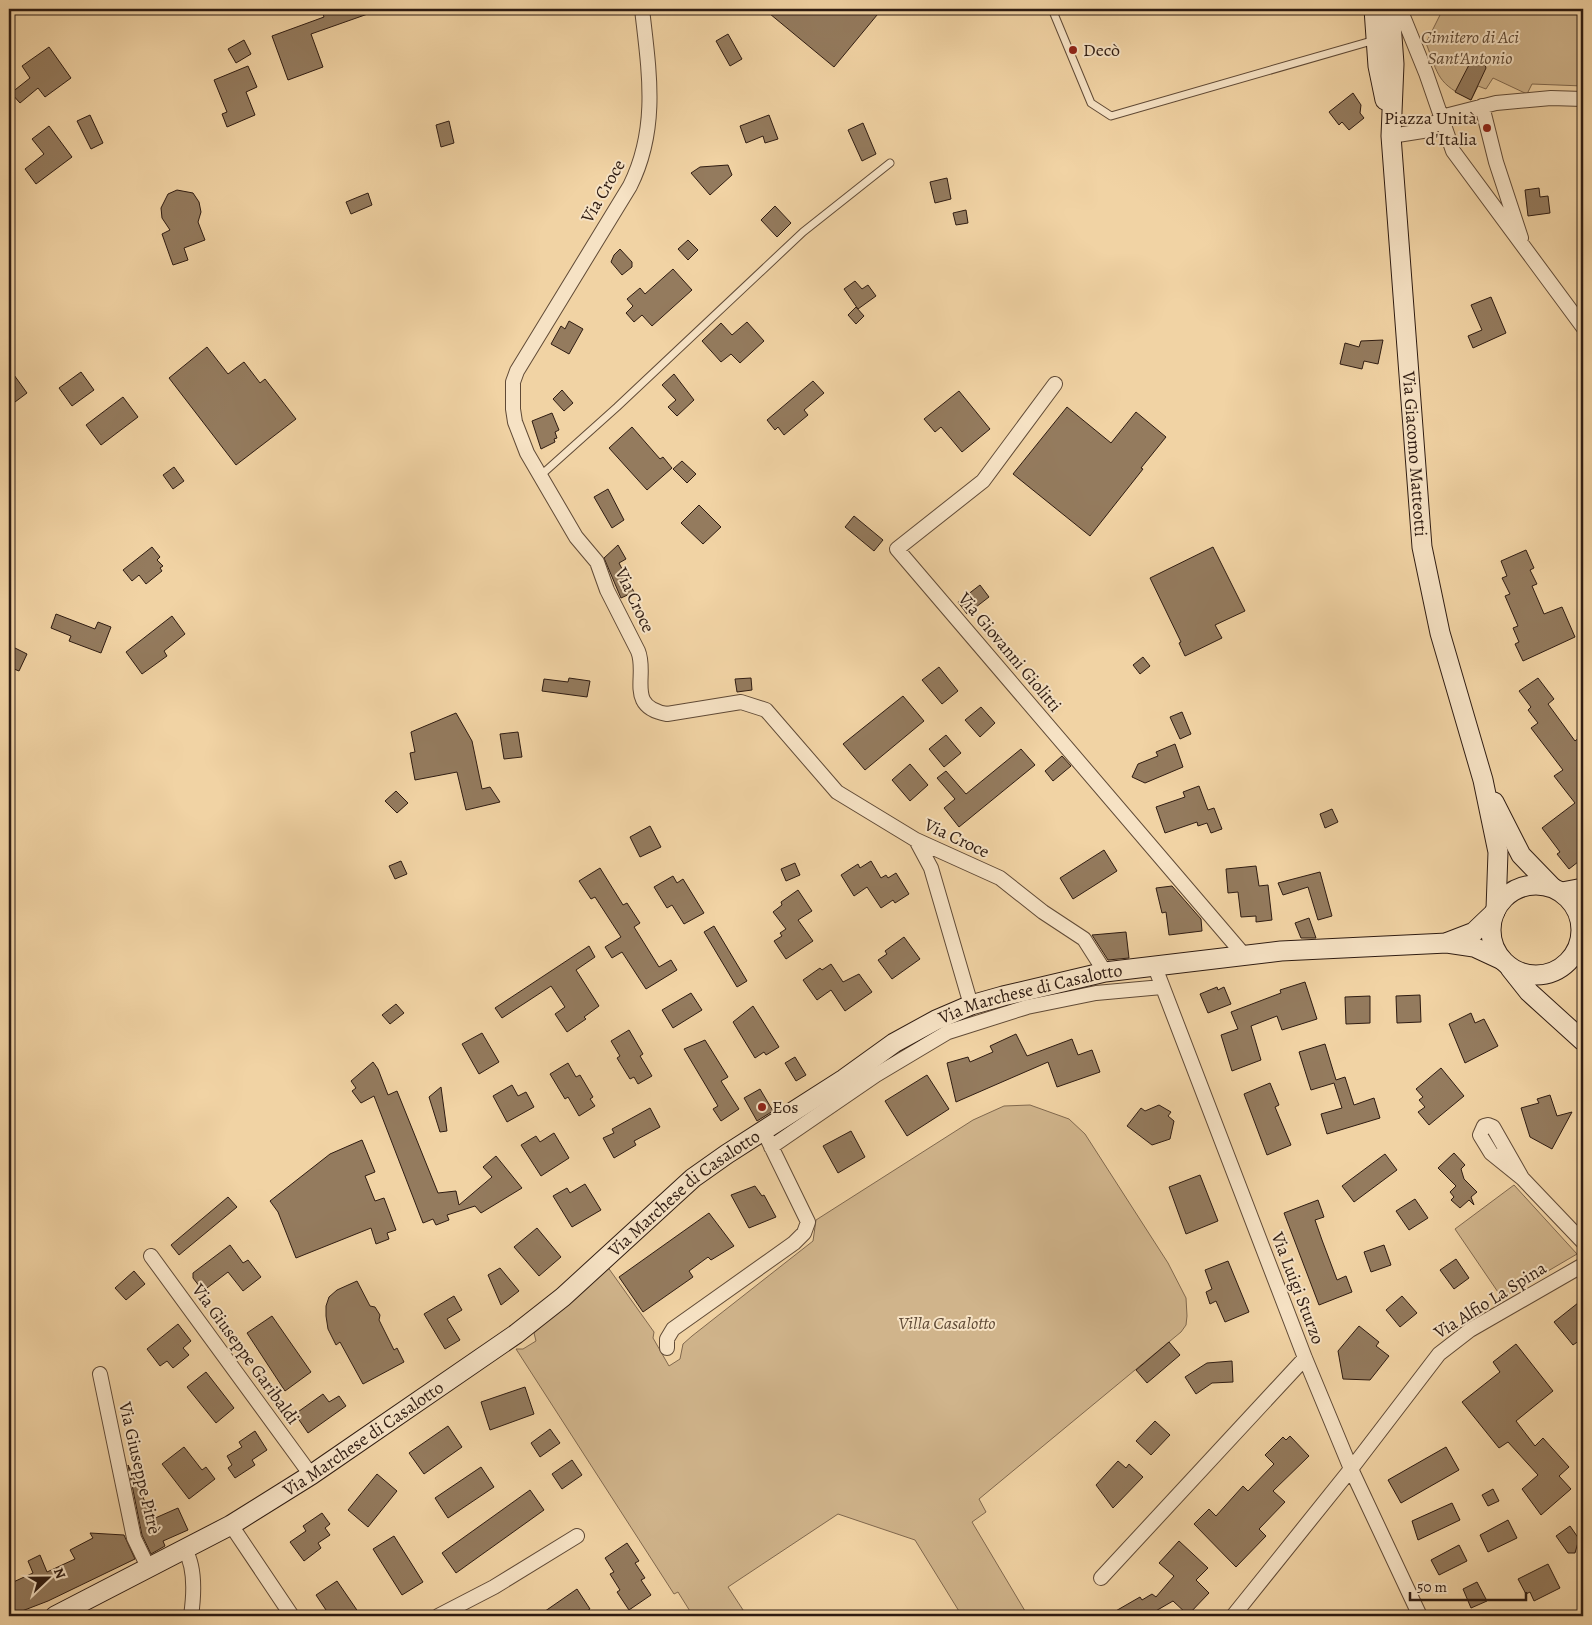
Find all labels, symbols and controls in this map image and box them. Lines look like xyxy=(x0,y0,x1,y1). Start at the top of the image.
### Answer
park label: Cimitero di Aci Sant'Antonio xyxy=(1421,25,1519,70)
place label: Decò xyxy=(1083,38,1120,62)
marker: Decò xyxy=(1067,44,1079,56)
place label: Piazza Unità d'Italia xyxy=(1384,106,1478,151)
marker: Piazza Unità d'Italia xyxy=(1481,122,1493,134)
street label: Via Croce xyxy=(575,155,631,228)
street label: Via Giacomo Matteotti xyxy=(1397,369,1433,537)
street label: Via Croce xyxy=(609,563,661,636)
street label: Via Giovanni Giolitti xyxy=(952,586,1067,717)
street label: Via Croce xyxy=(920,812,993,864)
street label: Via Marchese di Casalotto xyxy=(934,958,1124,1030)
place label: Eos xyxy=(772,1095,798,1119)
marker: Eos xyxy=(756,1101,768,1113)
street label: Via Marchese di Casalotto xyxy=(602,1124,765,1263)
street label: Via Luigi Sturzo xyxy=(1265,1228,1330,1348)
street label: Via Alfio La Spina xyxy=(1428,1255,1551,1345)
street label: Via Giuseppe Garibaldi xyxy=(186,1278,305,1429)
park label: Villa Casalotto xyxy=(898,1311,996,1335)
street label: Via Marchese di Casalotto xyxy=(277,1375,448,1502)
street label: Via Giuseppe Pitrè xyxy=(113,1398,167,1537)
north arrow xyxy=(22,1552,72,1602)
text: N xyxy=(49,1565,70,1582)
scale bar xyxy=(1410,1570,1526,1602)
text: 50 m xyxy=(1417,1577,1447,1597)

